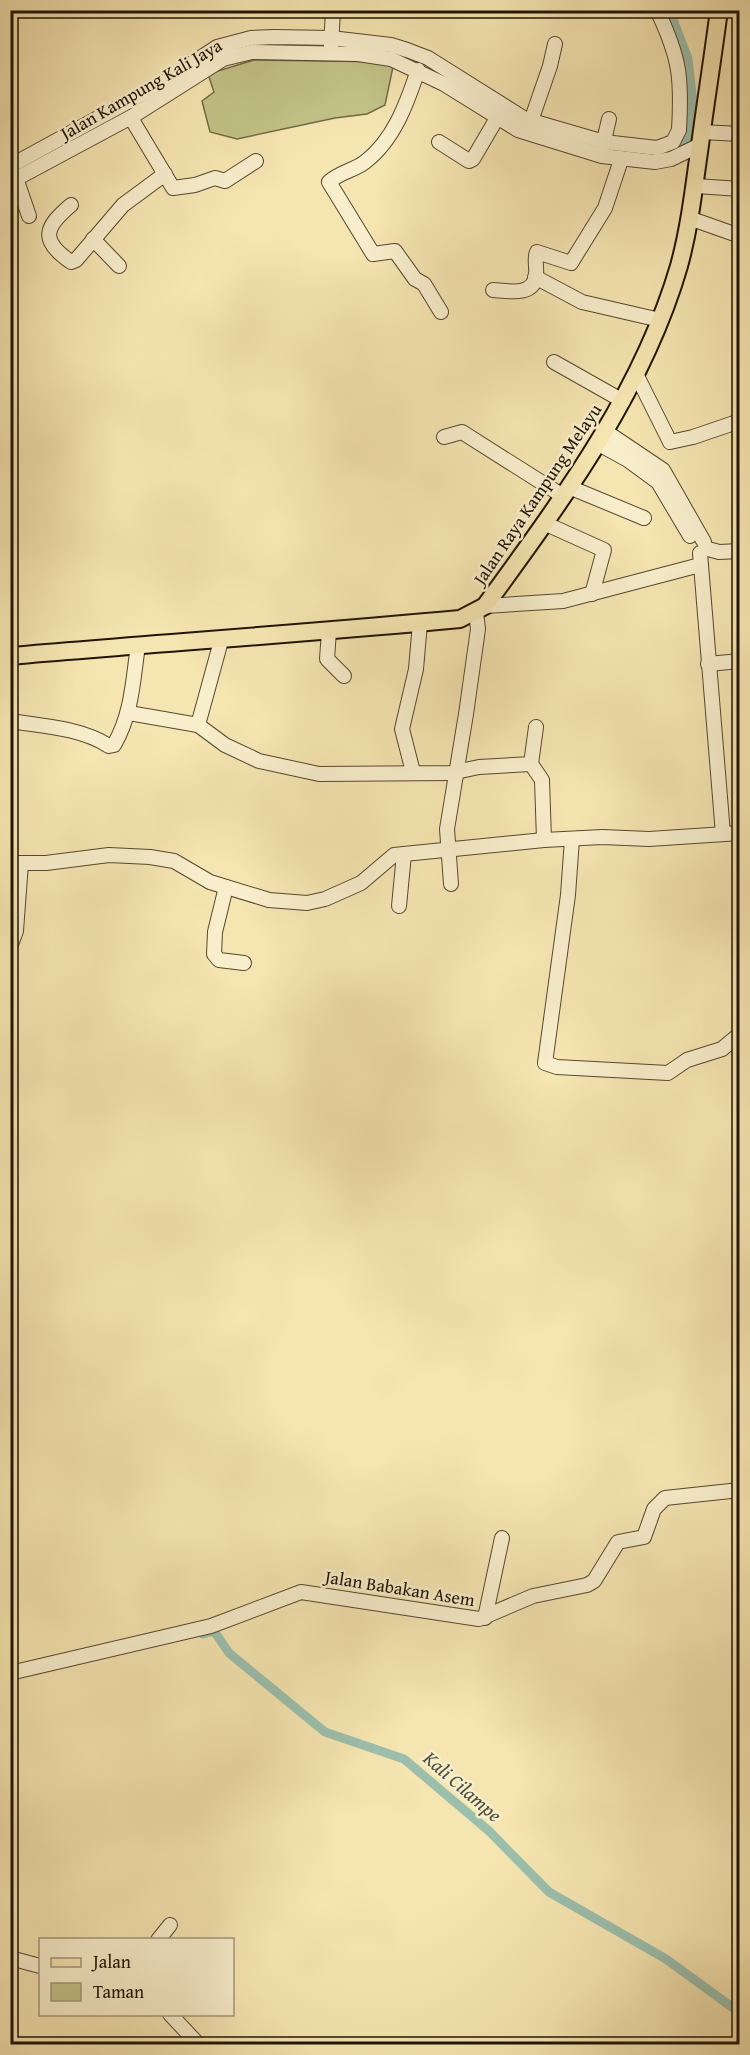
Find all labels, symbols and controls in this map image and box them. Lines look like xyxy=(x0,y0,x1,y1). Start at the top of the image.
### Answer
street label: Jalan Kampung Kali Jaya xyxy=(53,31,227,147)
street label: Jalan Raya Kampung Melayu xyxy=(465,398,608,592)
street label: Jalan Babakan Asem xyxy=(321,1563,477,1613)
water label: Kali Cilampe xyxy=(417,1743,509,1828)
legend xyxy=(39,1938,234,2016)
text: Jalan xyxy=(91,1948,131,1975)
text: Taman xyxy=(93,1978,144,2005)

